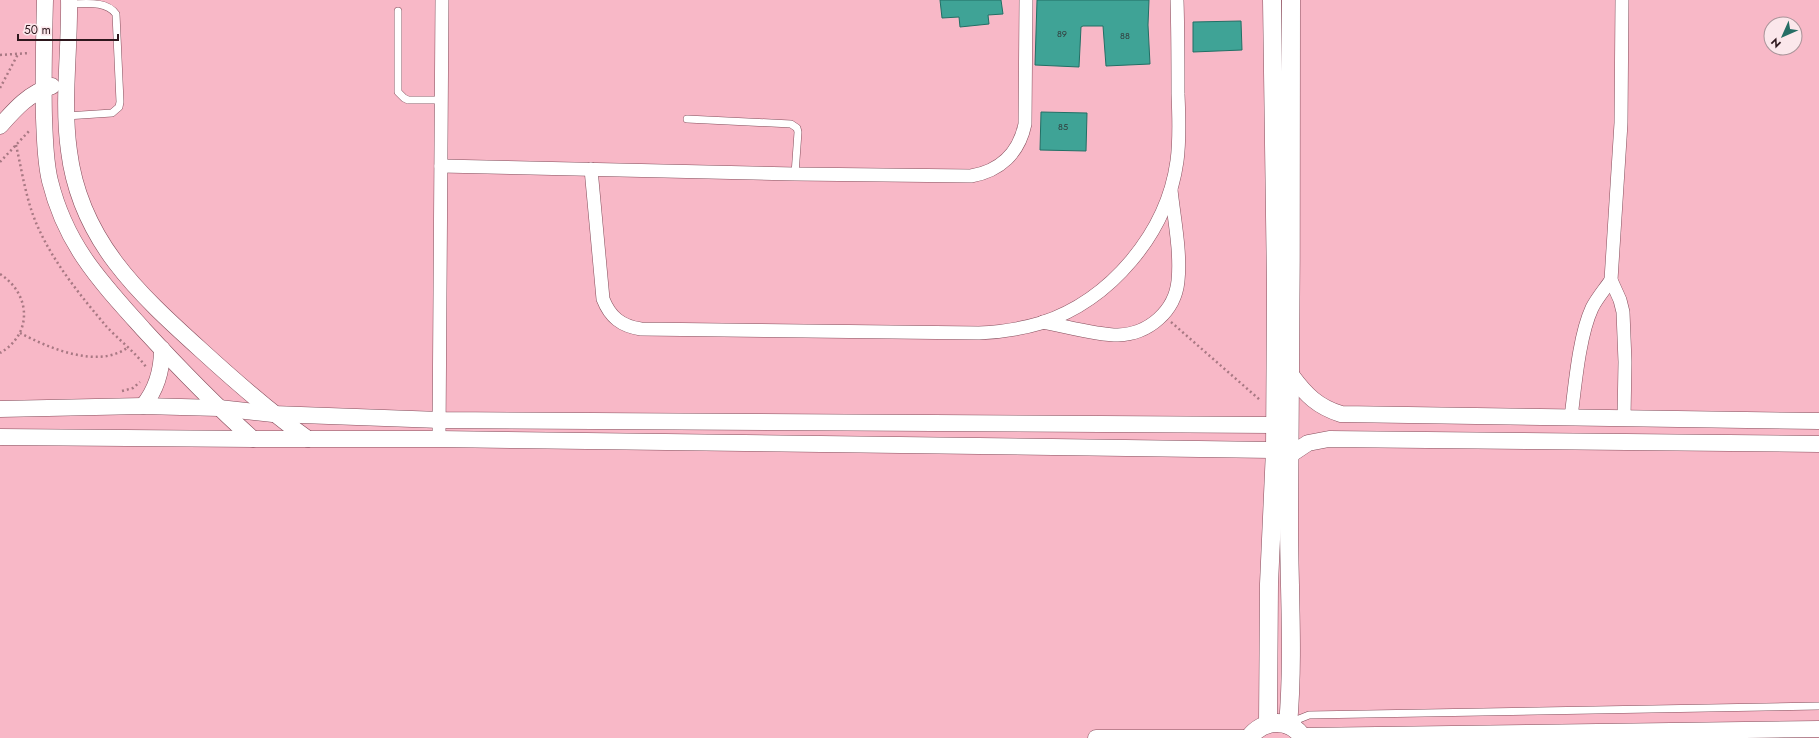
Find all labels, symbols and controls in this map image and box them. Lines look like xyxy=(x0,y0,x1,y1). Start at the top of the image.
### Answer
scale bar xyxy=(18,16,118,42)
north arrow xyxy=(1763,16,1803,56)
text: 50 m xyxy=(24,21,51,39)
house number: 89 xyxy=(1057,27,1067,40)
house number: 88 xyxy=(1120,29,1130,42)
text: N xyxy=(1767,34,1785,52)
house number: 85 xyxy=(1058,120,1068,133)

